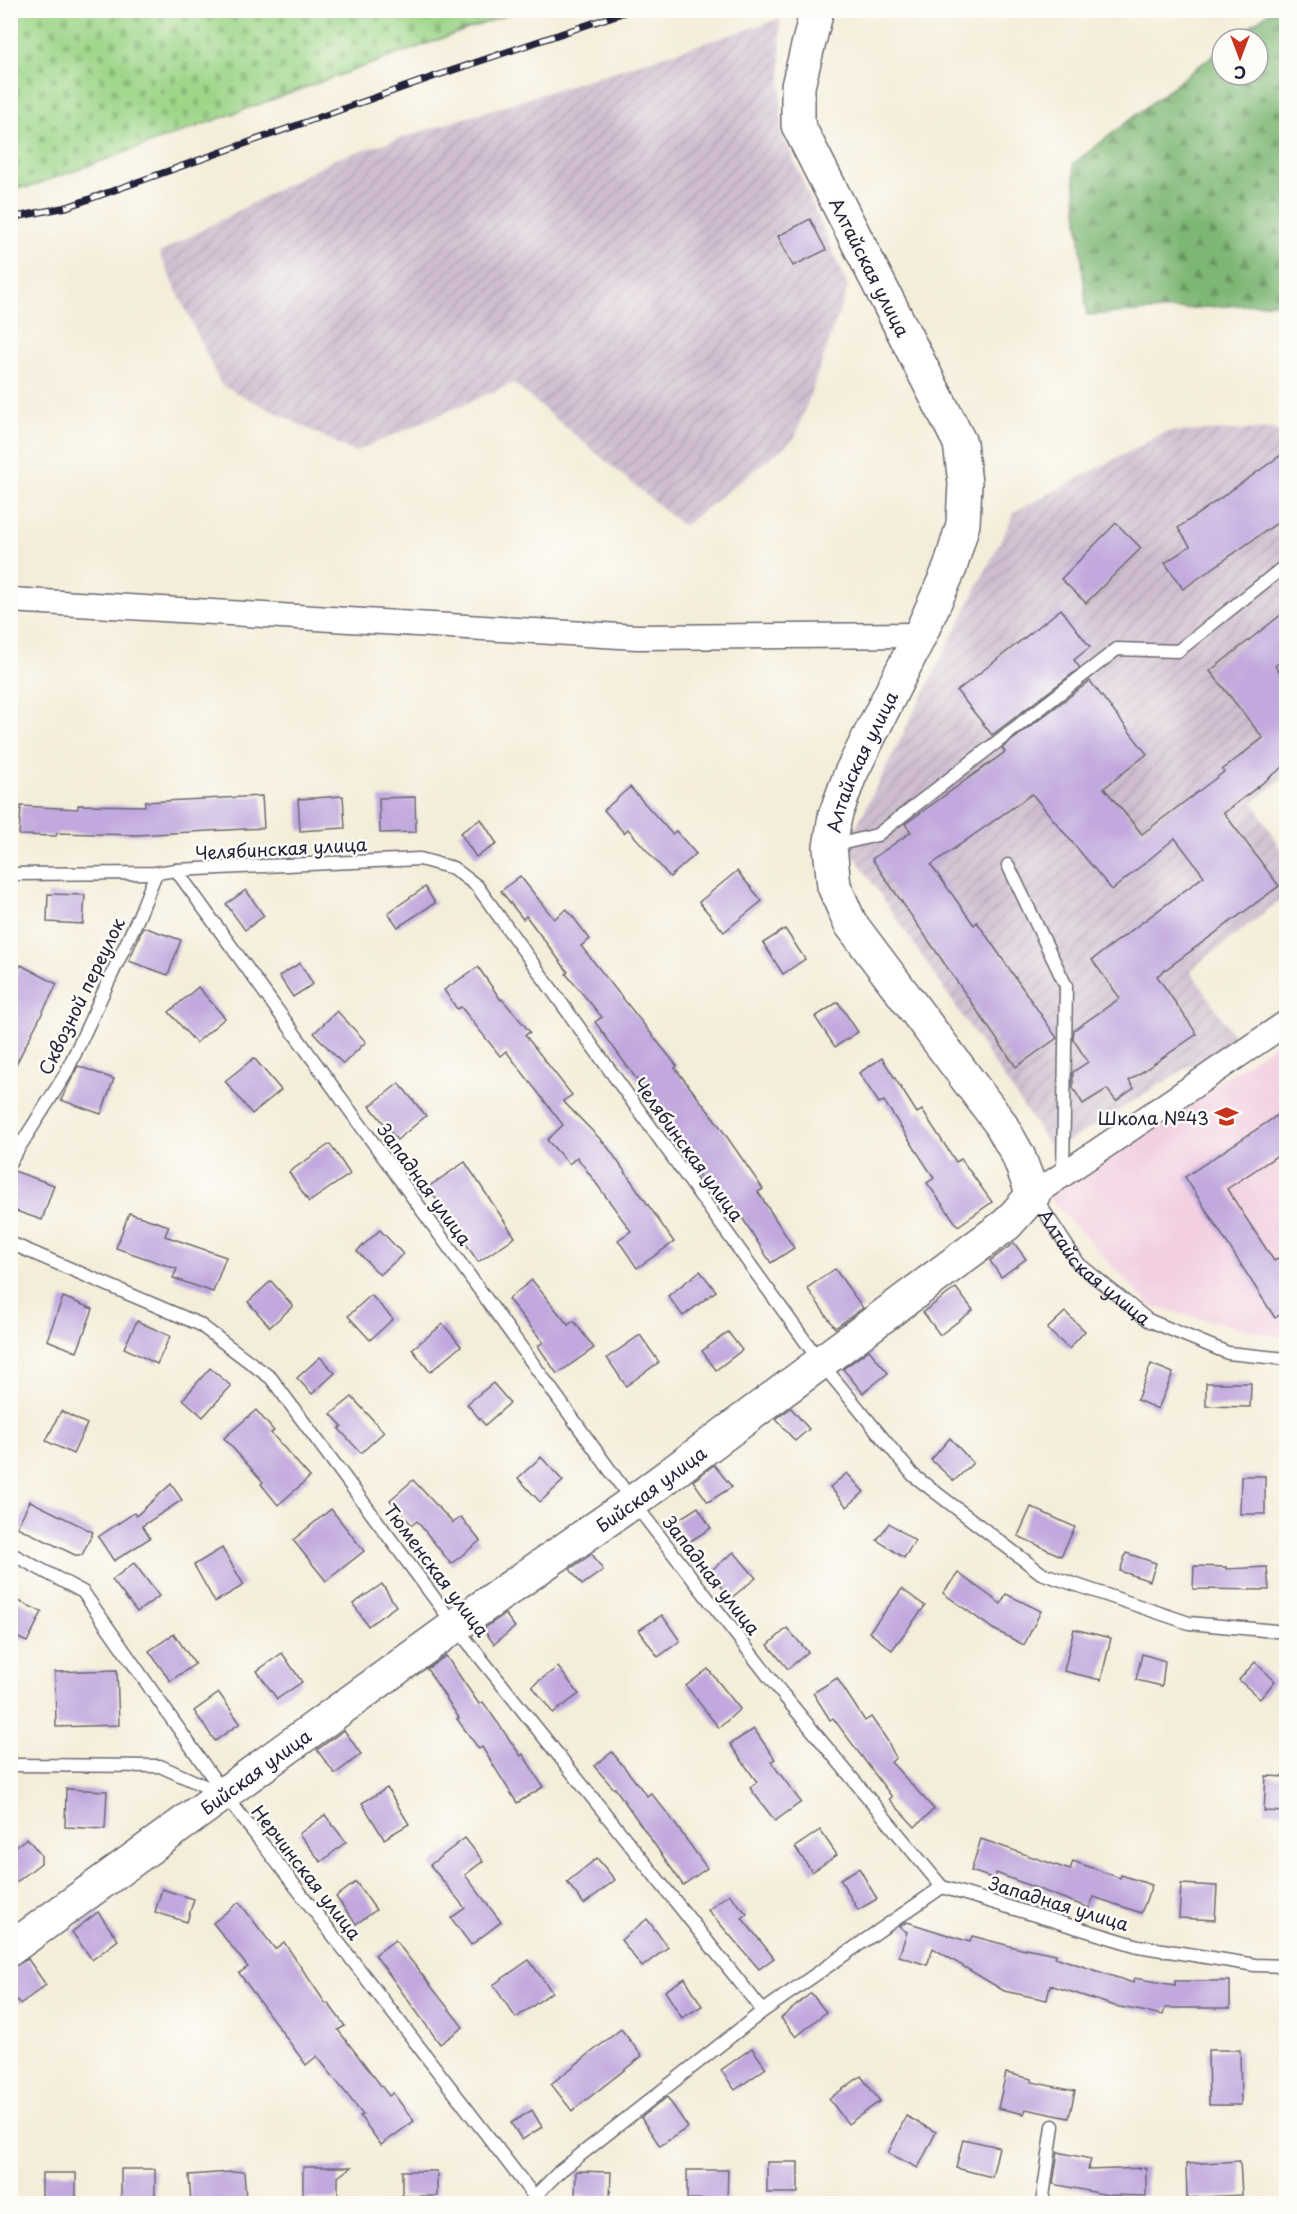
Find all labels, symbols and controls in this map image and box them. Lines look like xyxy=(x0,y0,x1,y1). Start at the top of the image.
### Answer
north arrow xyxy=(1210,27,1270,87)
text: С xyxy=(1234,61,1246,85)
street label: Алтайская улица xyxy=(823,193,917,342)
street label: Алтайская улица xyxy=(819,685,904,835)
street label: Челябинская улица xyxy=(194,830,368,866)
street label: Сквозной переулок xyxy=(31,913,131,1079)
street label: Челябинская улица xyxy=(627,1071,751,1227)
place label: Школа №43 xyxy=(1098,1104,1209,1131)
school or university icon: Школа №43 xyxy=(1214,1104,1240,1130)
street label: Западная улица xyxy=(371,1117,479,1251)
street label: Алтайская улица xyxy=(1033,1203,1158,1331)
street label: Бийская улица xyxy=(590,1438,712,1538)
street label: Тюменская улица xyxy=(378,1498,497,1643)
street label: Западная улица xyxy=(657,1510,768,1641)
street label: Бийская улица xyxy=(194,1721,317,1820)
street label: Нерчинская улица xyxy=(246,1799,369,1946)
street label: Западная улица xyxy=(986,1869,1133,1937)

